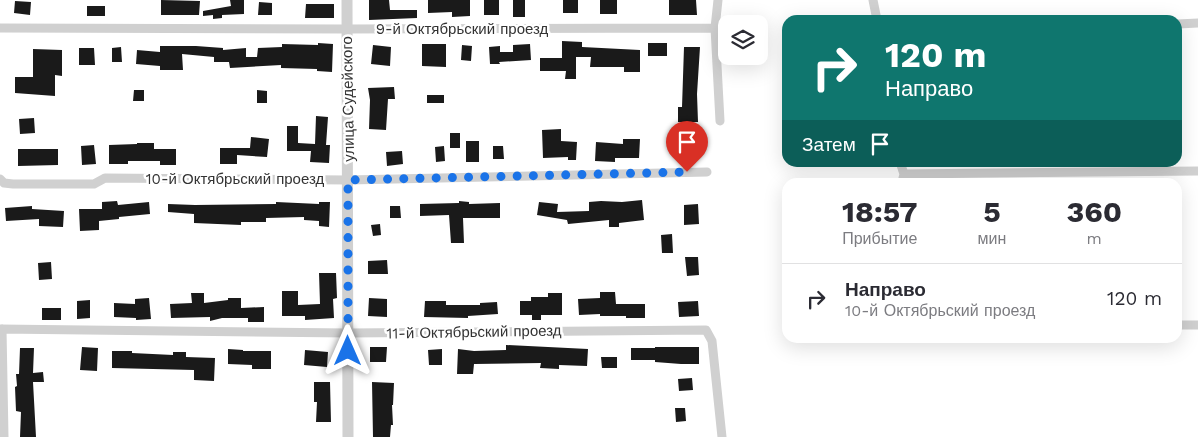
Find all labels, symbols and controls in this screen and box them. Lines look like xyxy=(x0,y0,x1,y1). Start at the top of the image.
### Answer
map controls xyxy=(718,15,768,65)
button: layers xyxy=(718,15,768,65)
street label: 9-й Октябрьский проезд xyxy=(376,20,549,38)
text: 120 m xyxy=(885,34,986,76)
icon: right xyxy=(802,35,867,100)
street label: улица Судейского xyxy=(338,36,358,162)
text: Направо xyxy=(885,76,973,101)
pin xyxy=(666,121,708,172)
icon: arrive xyxy=(673,128,701,156)
icon: arrive xyxy=(866,130,894,158)
text: Затем xyxy=(802,133,856,156)
street label: 10-й Октябрьский проезд xyxy=(146,170,325,188)
text: 18:57 xyxy=(842,194,918,229)
text: 5 xyxy=(983,194,1001,229)
text: 360 xyxy=(1066,194,1122,229)
text: Прибытие xyxy=(842,229,917,248)
text: мин xyxy=(978,229,1006,248)
text: m xyxy=(1087,229,1102,248)
text: Направо xyxy=(845,278,926,301)
icon: right xyxy=(802,285,830,313)
text: 120 m xyxy=(1107,287,1162,310)
text: 10-й Октябрьский проезд xyxy=(845,301,1035,320)
street label: 11-й Октябрьский проезд xyxy=(386,321,562,343)
position arrow xyxy=(321,324,373,376)

